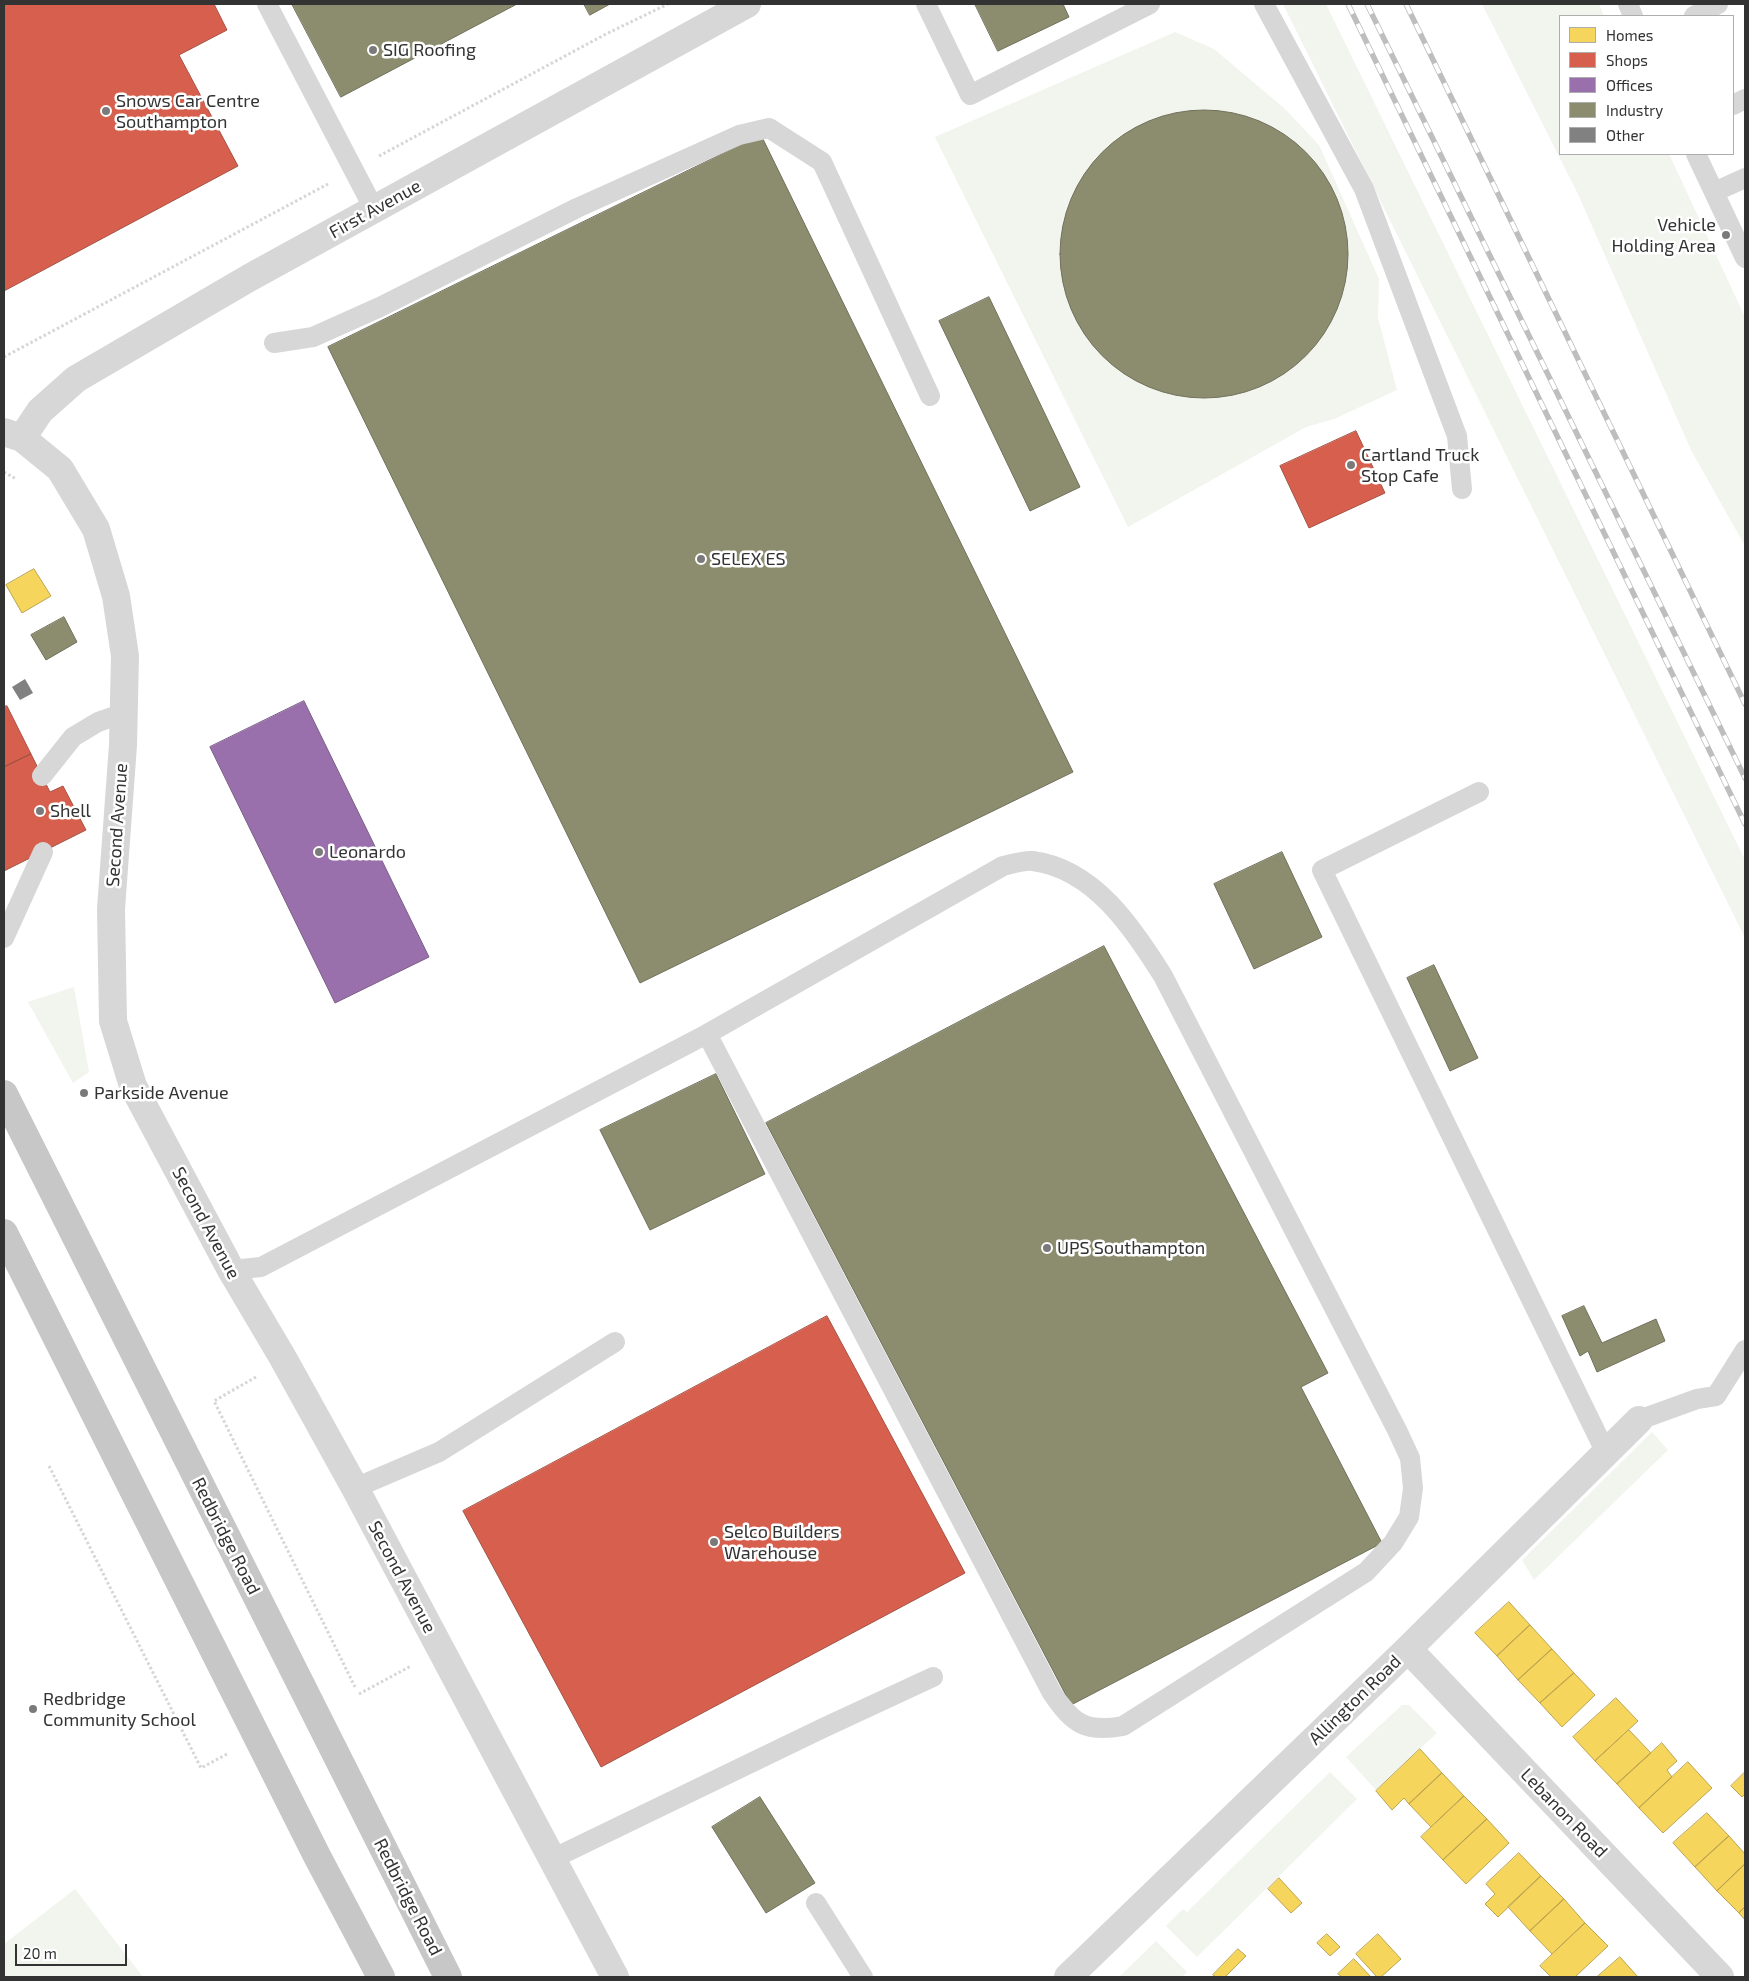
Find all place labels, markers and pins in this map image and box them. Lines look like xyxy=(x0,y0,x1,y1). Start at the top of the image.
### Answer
place label: SIG Roofing xyxy=(383,39,476,61)
marker: SIG Roofing xyxy=(367,44,379,56)
place label: Snows Car Centre Southampton xyxy=(116,90,260,132)
marker: Snows Car Centre Southampton xyxy=(100,105,112,117)
place label: Vehicle Holding Area xyxy=(1611,214,1716,256)
marker: Vehicle Holding Area xyxy=(1720,229,1732,241)
place label: Cartland Truck Stop Cafe xyxy=(1361,444,1479,486)
marker: Cartland Truck Stop Cafe xyxy=(1345,459,1357,471)
place label: SELEX ES xyxy=(711,548,786,570)
marker: SELEX ES xyxy=(695,553,707,565)
place label: Shell xyxy=(50,800,91,822)
marker: Shell xyxy=(34,805,46,817)
place label: Leonardo xyxy=(329,841,406,863)
marker: Leonardo xyxy=(313,846,325,858)
place label: Parkside Avenue xyxy=(94,1082,229,1104)
marker: Parkside Avenue xyxy=(78,1087,90,1099)
place label: UPS Southampton xyxy=(1057,1237,1205,1259)
marker: UPS Southampton xyxy=(1041,1242,1053,1254)
place label: Selco Builders Warehouse xyxy=(724,1521,840,1564)
marker: Selco Builders Warehouse xyxy=(708,1536,720,1548)
place label: Redbridge Community School xyxy=(43,1688,196,1730)
marker: Redbridge Community School xyxy=(27,1703,39,1715)

